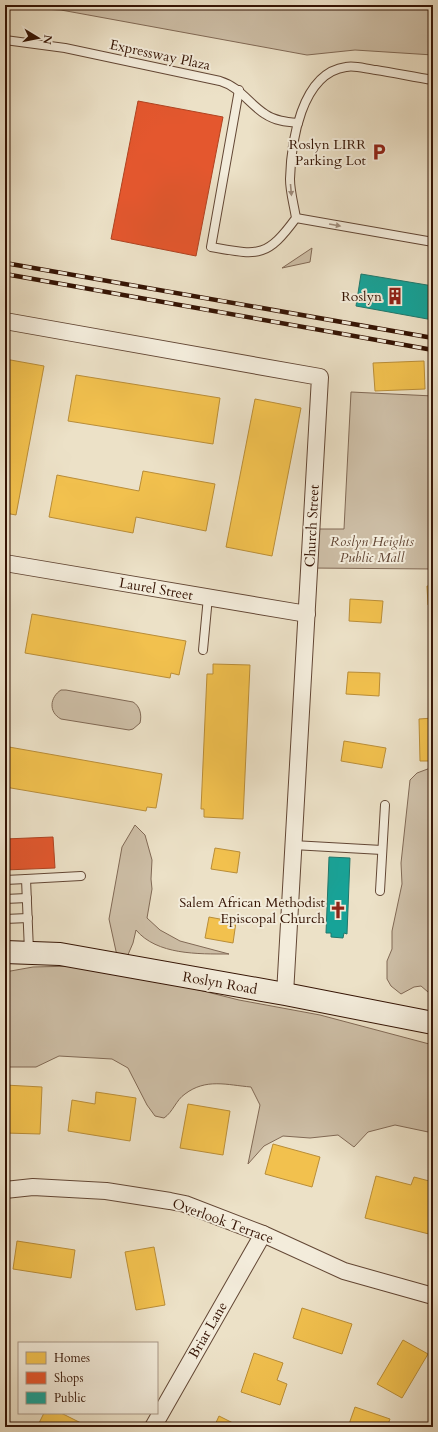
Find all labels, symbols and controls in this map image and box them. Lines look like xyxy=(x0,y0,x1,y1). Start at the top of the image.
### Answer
north arrow xyxy=(18,18,58,58)
text: N xyxy=(39,34,56,46)
street label: Expressway Plaza xyxy=(108,35,212,75)
place label: Roslyn LIRR Parking Lot xyxy=(289,135,367,170)
parking icon: Roslyn LIRR Parking Lot xyxy=(369,142,389,162)
one-way arrow xyxy=(288,184,295,196)
one-way arrow xyxy=(329,222,341,228)
building icon: Roslyn xyxy=(385,286,405,306)
place label: Roslyn xyxy=(341,287,382,306)
street label: Church Street xyxy=(300,484,324,568)
park label: Roslyn Heights Public Mall xyxy=(330,532,414,567)
street label: Laurel Street xyxy=(118,573,195,605)
place label: Salem African Methodist Episcopal Church xyxy=(179,893,326,928)
church icon: Salem African Methodist Episcopal Church xyxy=(328,900,348,920)
street label: Roslyn Road xyxy=(181,967,259,999)
street label: Overlook Terrace xyxy=(170,1194,276,1248)
street label: Briar Lane xyxy=(184,1298,232,1362)
legend xyxy=(18,1342,158,1414)
text: Homes xyxy=(54,1350,90,1366)
text: Shops xyxy=(54,1370,83,1386)
text: Public xyxy=(54,1390,87,1406)

